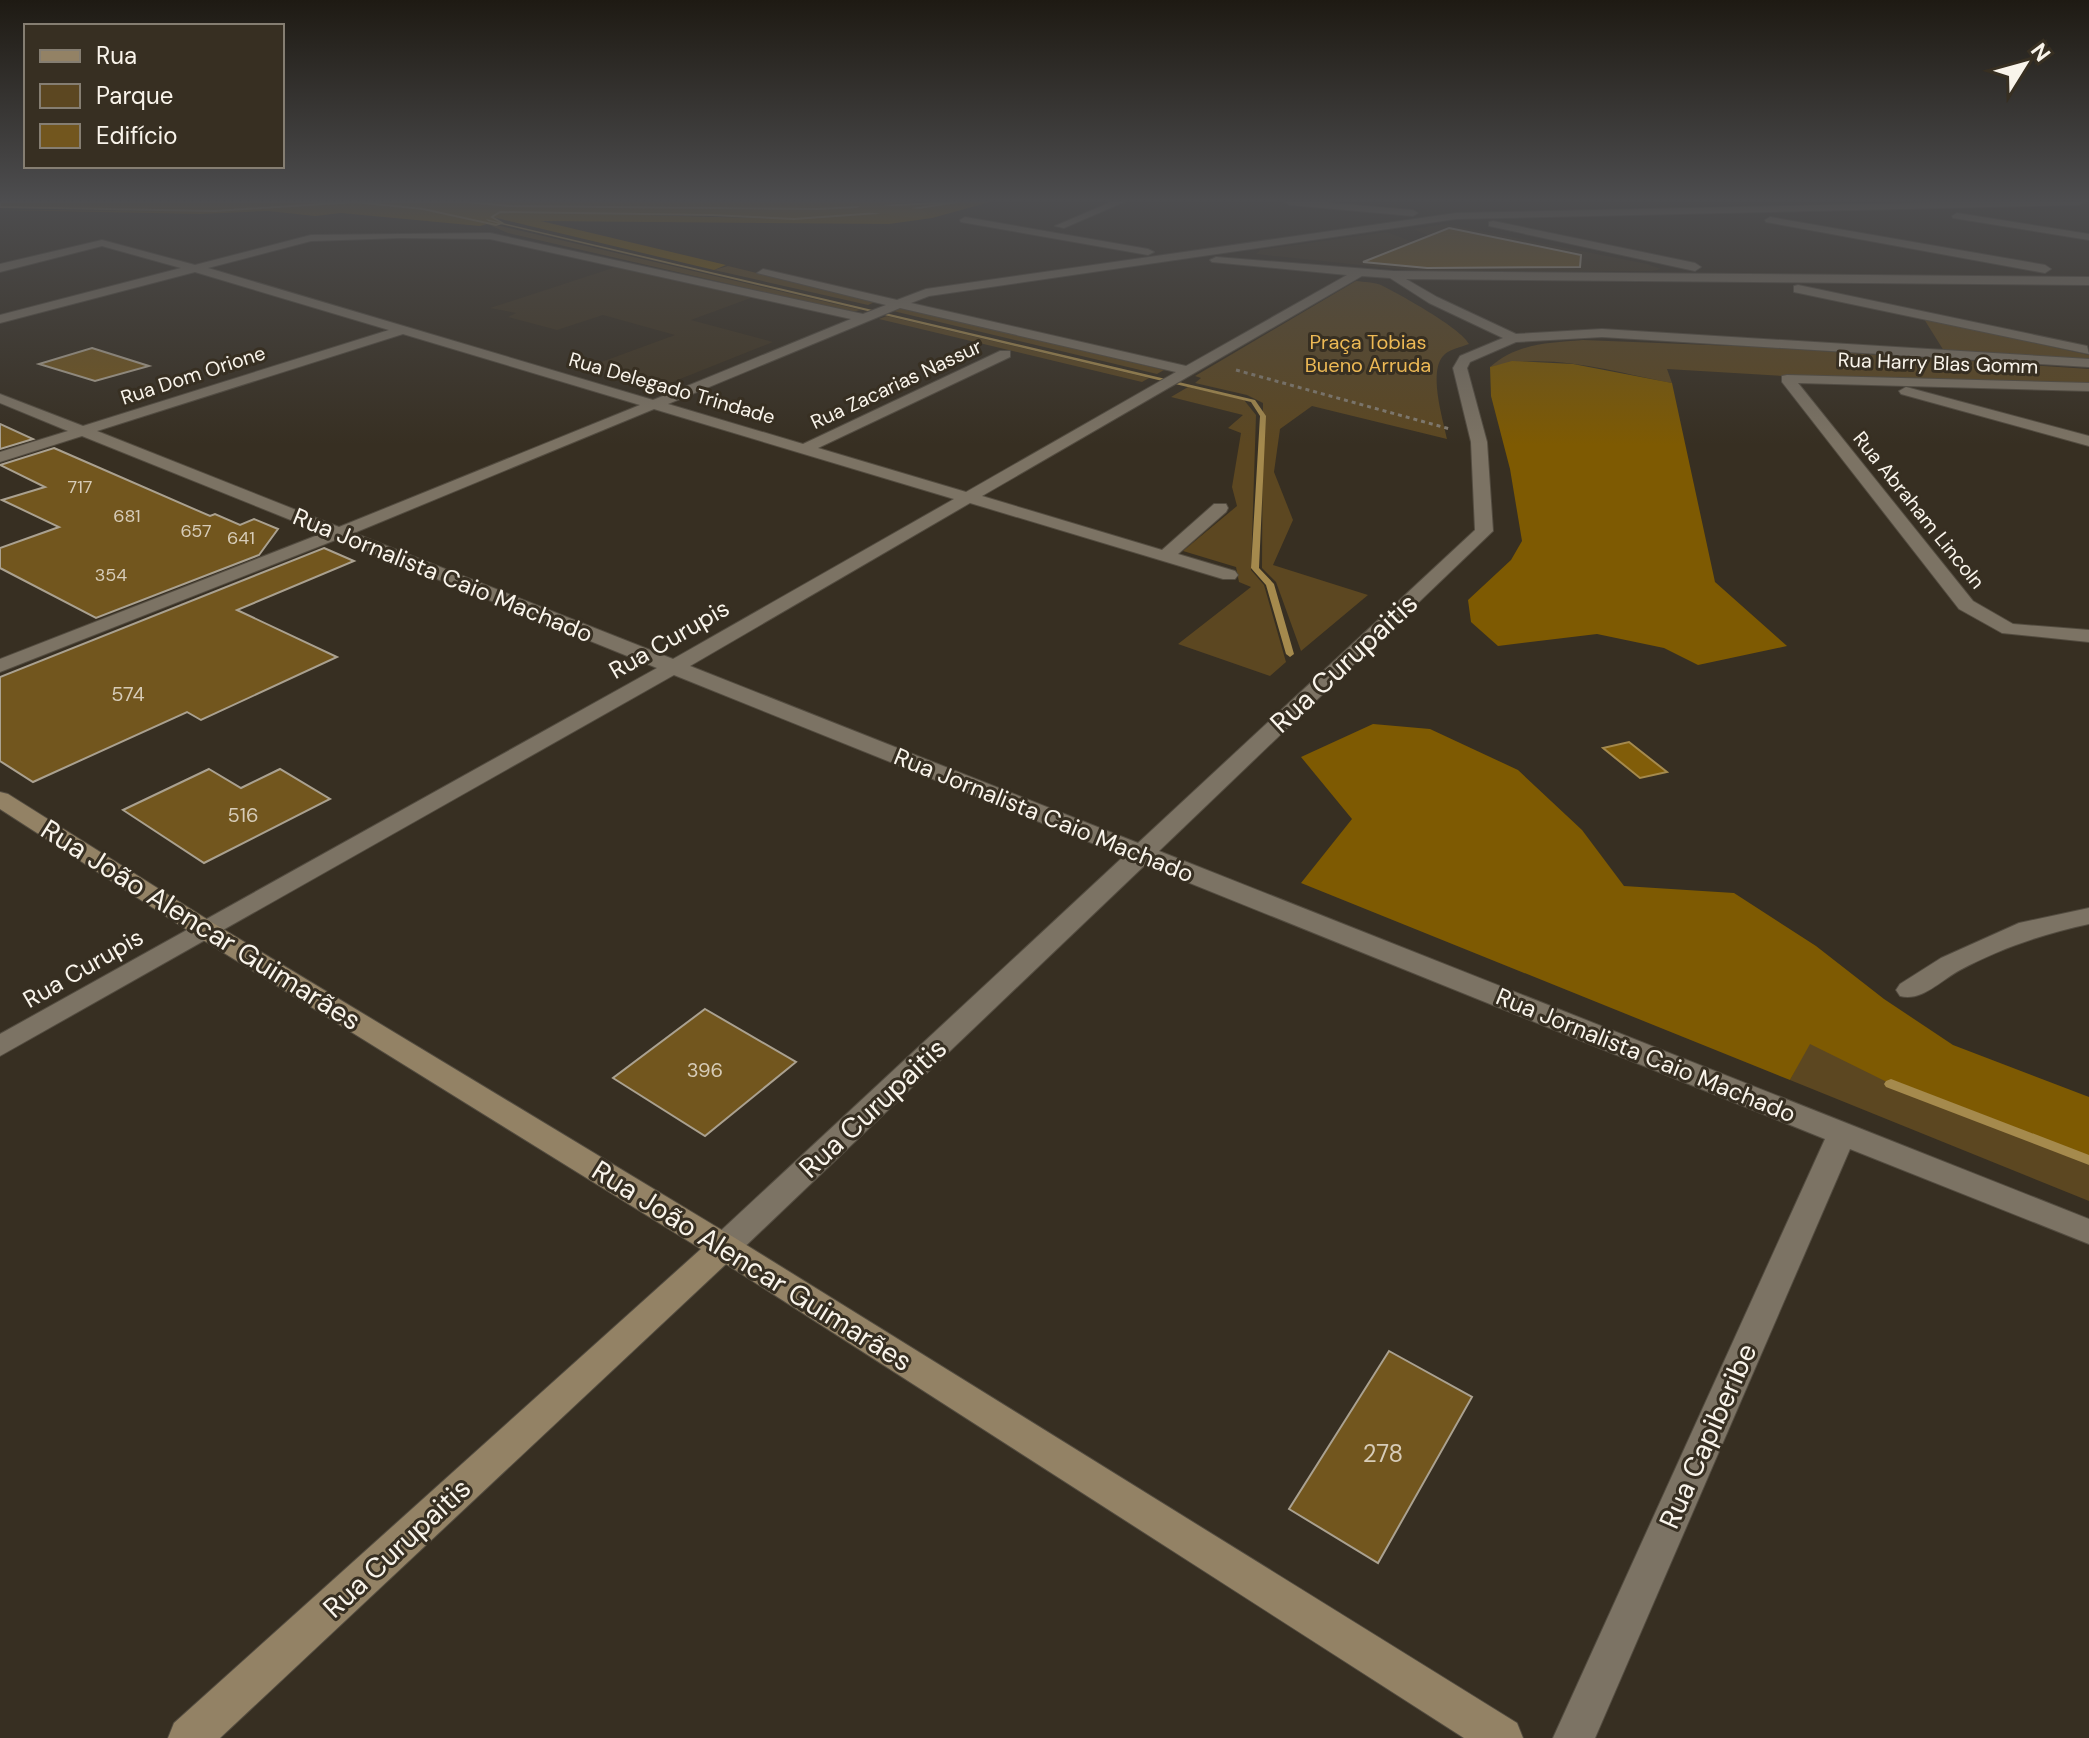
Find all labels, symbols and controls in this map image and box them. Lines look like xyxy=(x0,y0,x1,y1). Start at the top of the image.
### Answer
legend xyxy=(24,24,284,168)
north arrow xyxy=(1985,24,2065,104)
text: N xyxy=(2024,37,2057,67)
text: Rua xyxy=(96,40,137,71)
text: Parque xyxy=(96,80,173,111)
text: Edifício xyxy=(96,120,178,151)
park label: Praça Tobias Bueno Arruda xyxy=(1305,329,1431,378)
street label: Rua Zacarias Nassur xyxy=(806,333,986,435)
street label: Rua Dom Orione xyxy=(117,339,269,411)
street label: Rua Delegado Trindade xyxy=(566,346,778,430)
street label: Rua Harry Blas Gomm xyxy=(1837,347,2039,379)
street label: Rua Abraham Lincoln xyxy=(1847,426,1991,594)
house number: 717 xyxy=(68,475,92,499)
street label: Rua Jornalista Caio Machado xyxy=(289,501,597,649)
house number: 681 xyxy=(113,504,141,528)
house number: 657 xyxy=(180,519,212,543)
house number: 641 xyxy=(227,526,255,550)
house number: 354 xyxy=(95,563,127,587)
street label: Rua Curupaitis xyxy=(1262,585,1426,741)
street label: Rua Curupis xyxy=(603,592,735,686)
house number: 574 xyxy=(111,681,145,707)
street label: Rua Jornalista Caio Machado xyxy=(890,741,1198,889)
house number: 516 xyxy=(228,802,259,828)
street label: Rua João Alencar Guimarães xyxy=(34,811,368,1039)
street label: Rua Curupis xyxy=(17,921,149,1015)
street label: Rua Jornalista Caio Machado xyxy=(1492,981,1800,1129)
street label: Rua Curupaitis xyxy=(791,1030,955,1186)
house number: 396 xyxy=(687,1057,723,1083)
street label: Rua João Alencar Guimarães xyxy=(585,1152,919,1380)
street label: Rua Capiberibe xyxy=(1651,1338,1765,1534)
house number: 278 xyxy=(1363,1438,1403,1469)
street label: Rua Curupaitis xyxy=(315,1470,479,1626)

